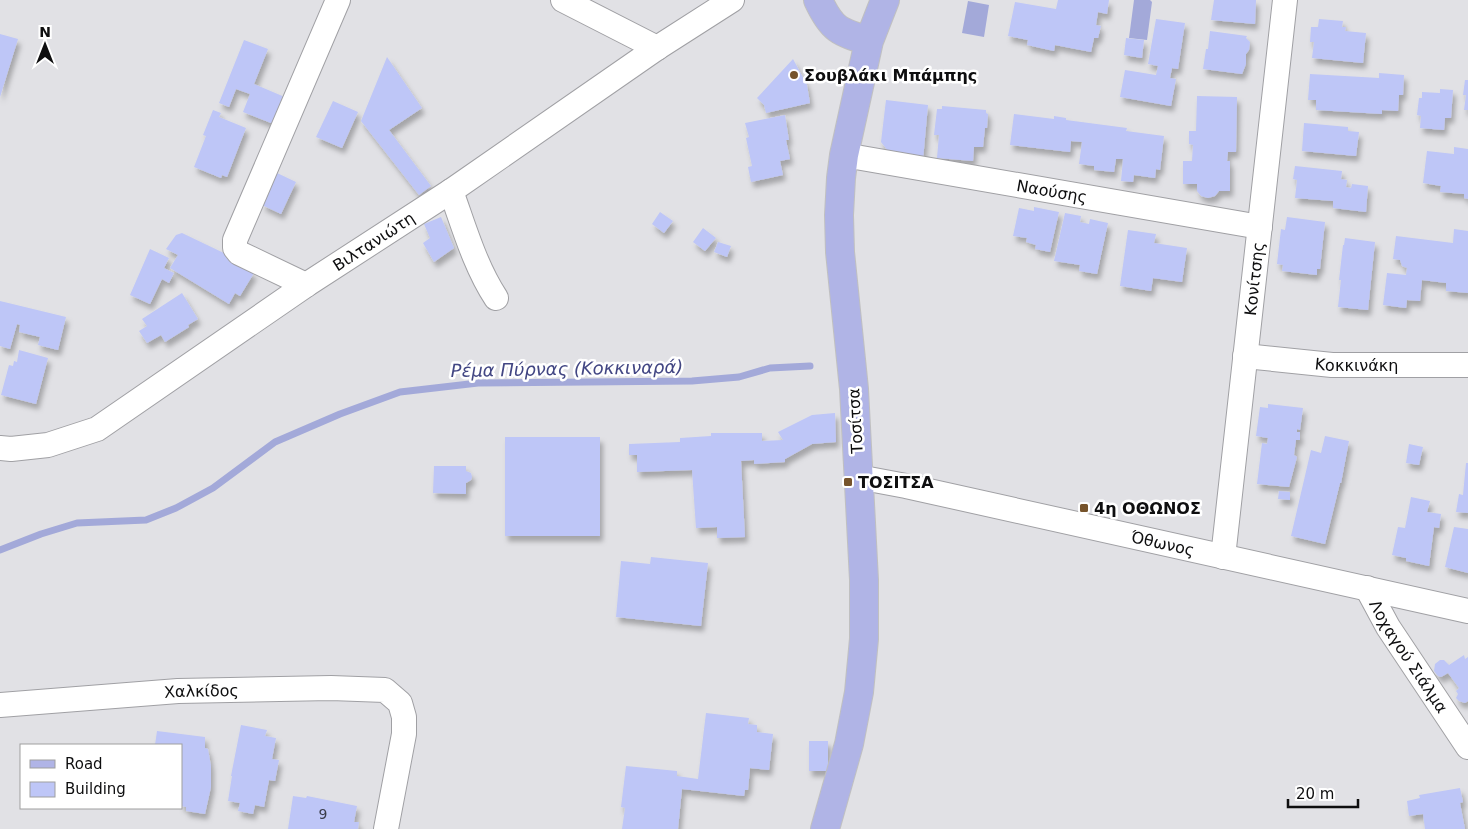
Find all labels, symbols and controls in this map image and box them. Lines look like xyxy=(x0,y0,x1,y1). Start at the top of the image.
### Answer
north arrow xyxy=(20,20,70,70)
text: N xyxy=(39,24,51,40)
place label: Σουβλάκι Μπάμπης xyxy=(804,66,977,85)
marker: Σουβλάκι Μπάμπης xyxy=(788,69,800,81)
street label: Ναούσης xyxy=(1015,176,1089,207)
street label: Βιλτανιώτη xyxy=(329,208,418,275)
street label: Κονίτσης xyxy=(1241,241,1268,317)
street label: Κοκκινάκη xyxy=(1314,354,1398,375)
water label: Ρέμα Πύρνας (Κοκκιναρά) xyxy=(451,356,683,381)
street label: Τοσίτσα xyxy=(844,388,867,455)
place label: ΤΟΣΙΤΣΑ xyxy=(858,473,934,492)
marker: ΤΟΣΙΤΣΑ xyxy=(842,476,854,488)
place label: 4η ΟΘΩΝΟΣ xyxy=(1094,499,1201,518)
marker: 4η ΟΘΩΝΟΣ xyxy=(1078,502,1090,514)
street label: Όθωνος xyxy=(1128,527,1196,560)
street label: Λοχαγού Σιάλμα xyxy=(1365,597,1451,717)
street label: Χαλκίδος xyxy=(163,681,239,702)
legend xyxy=(20,744,182,809)
text: Road xyxy=(65,755,103,773)
scale bar xyxy=(1288,776,1358,808)
text: Building xyxy=(65,780,126,798)
text: 20 m xyxy=(1296,785,1334,803)
house number: 9 xyxy=(319,806,327,822)

